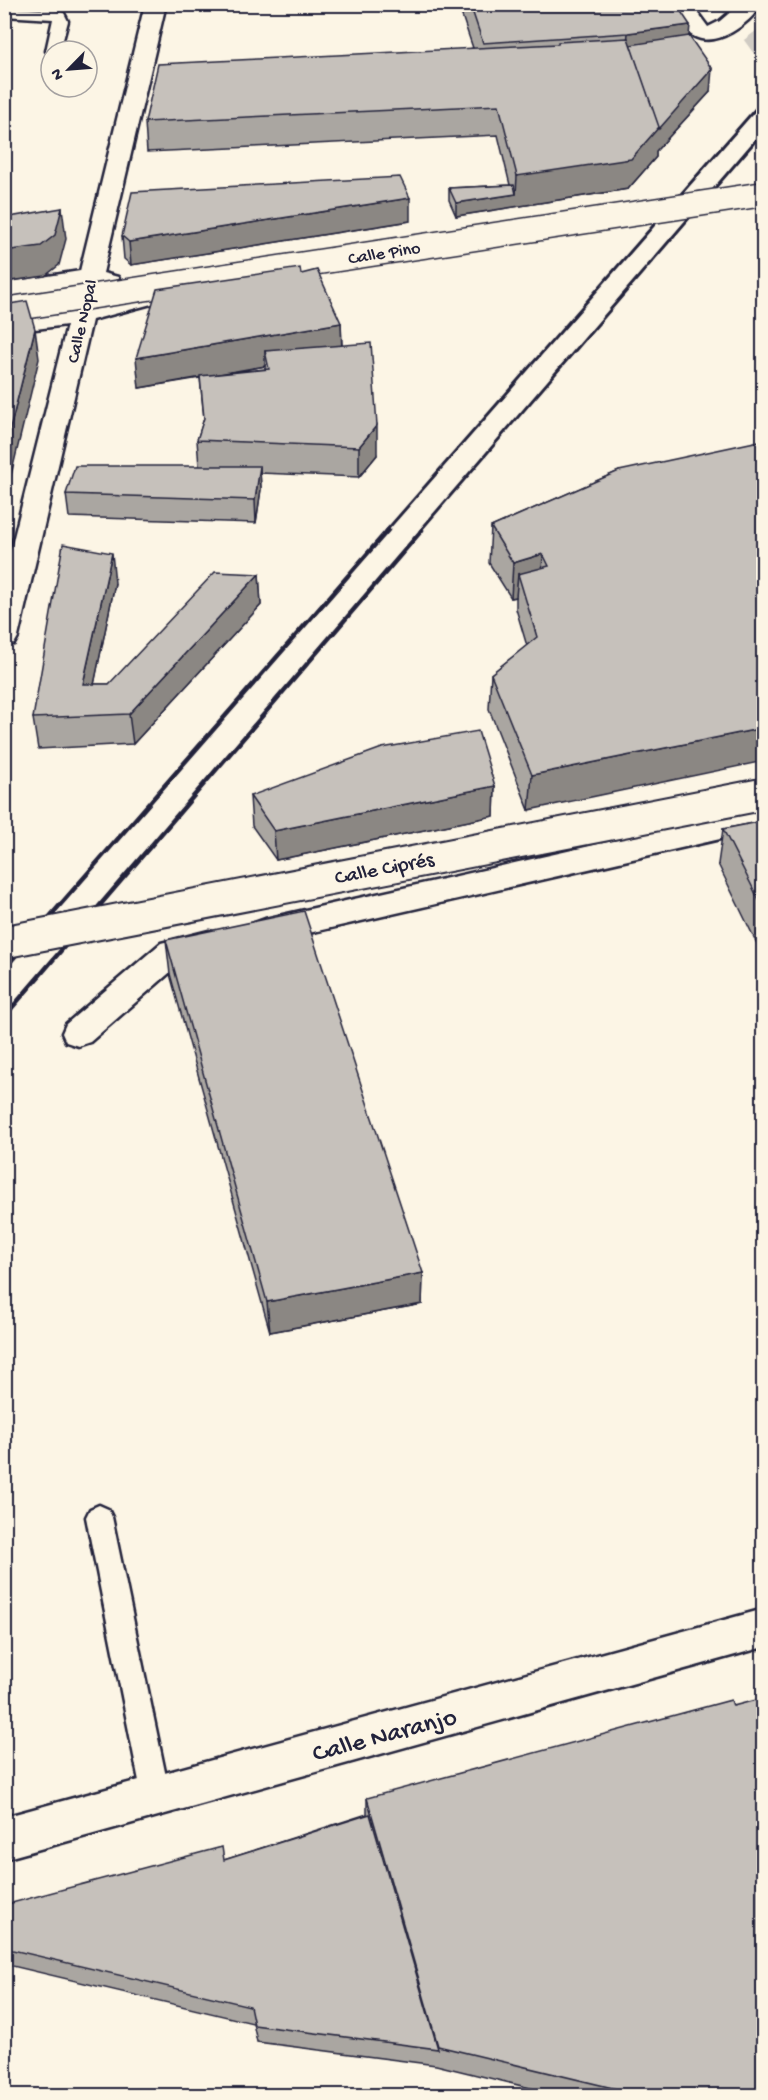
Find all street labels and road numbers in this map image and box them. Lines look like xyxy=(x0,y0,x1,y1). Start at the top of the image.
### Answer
street label: Calle Pino xyxy=(347,238,422,271)
street label: Calle Nopal xyxy=(64,278,103,365)
street label: Calle Ciprés xyxy=(333,848,438,892)
street label: Calle Naranjo xyxy=(310,1703,461,1771)

